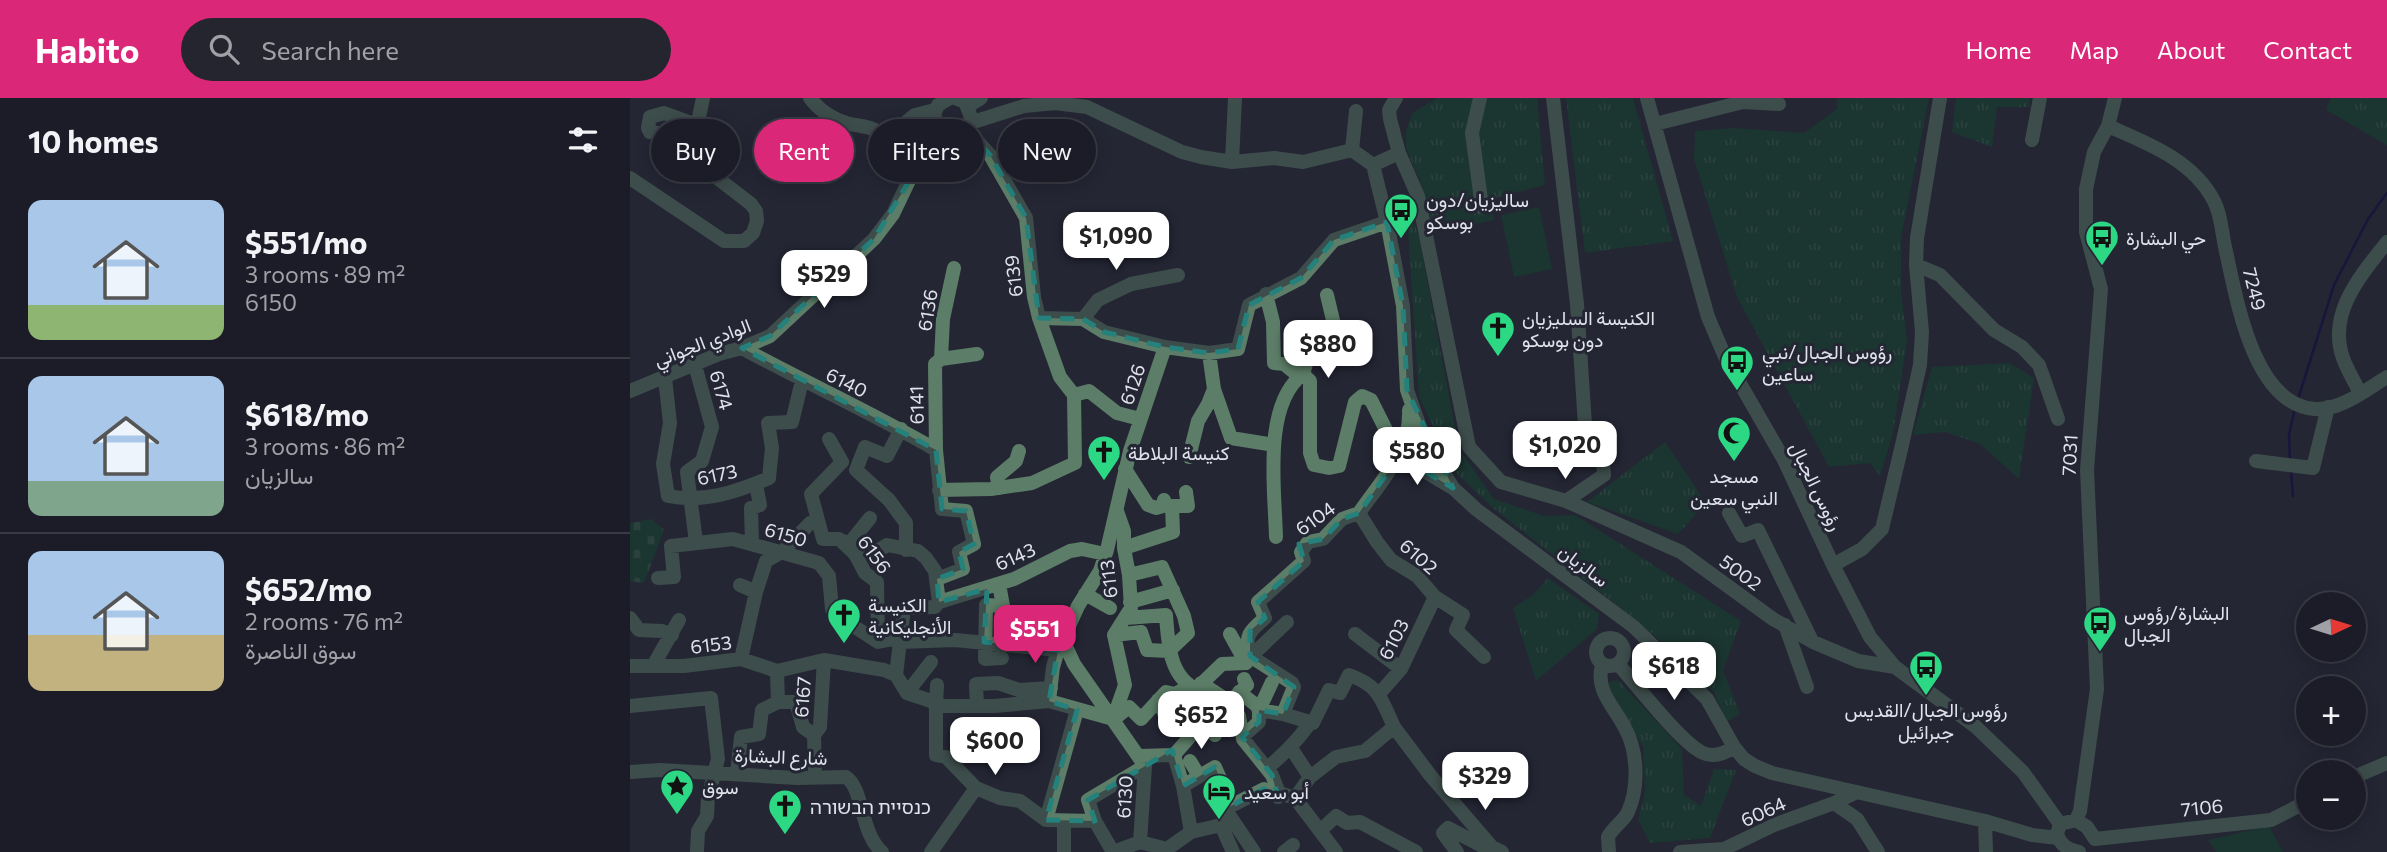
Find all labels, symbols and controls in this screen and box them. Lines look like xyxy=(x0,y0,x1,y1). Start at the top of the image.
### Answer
search box xyxy=(181,18,671,81)
text: Habito xyxy=(35,29,139,70)
icon: search xyxy=(205,30,243,68)
text: Search here xyxy=(261,34,399,65)
text: Home xyxy=(1966,35,2032,64)
text: Map xyxy=(2070,35,2119,64)
text: About xyxy=(2157,35,2225,64)
text: Contact xyxy=(2263,35,2352,64)
chip: Buy xyxy=(651,119,740,182)
chip: Rent xyxy=(754,119,854,182)
chip: Filters xyxy=(868,119,984,182)
chip: New xyxy=(998,119,1096,182)
icon: filters xyxy=(564,121,602,159)
text: 10 homes xyxy=(28,122,158,159)
place label: ساليزيان/دون بوسكو xyxy=(1426,188,1529,234)
bus stop icon: ساليزيان/دون بوسكو xyxy=(1382,191,1420,240)
pin: $1,090 xyxy=(1059,212,1173,272)
bus stop icon: حي البشارة xyxy=(2083,218,2121,267)
text: $1,090 xyxy=(1079,221,1153,249)
text: $551/mo xyxy=(245,223,368,260)
place label: حي البشارة xyxy=(2126,226,2206,254)
icon: home xyxy=(84,228,168,312)
pin: $529 xyxy=(783,250,865,310)
street label: 6139 xyxy=(999,254,1027,298)
text: $529 xyxy=(797,259,851,287)
text: 3 rooms · 89 m² xyxy=(245,260,405,288)
street label: 7249 xyxy=(2239,265,2271,313)
street label: 6136 xyxy=(912,287,942,333)
text: 6150 xyxy=(245,288,297,316)
place label: الكنيسة السليزيان دون بوسكو xyxy=(1522,306,1655,352)
church icon: الكنيسة السليزيان دون بوسكو xyxy=(1479,309,1517,358)
street label: الوادي الجواني xyxy=(650,313,756,376)
pin: $880 xyxy=(1287,320,1369,380)
text: $880 xyxy=(1300,329,1356,357)
place label: رؤوس الجبال/نبي ساعين xyxy=(1762,340,1892,386)
bus stop icon: رؤوس الجبال/نبي ساعين xyxy=(1718,343,1756,392)
street label: 6126 xyxy=(1114,361,1150,407)
street label: 6140 xyxy=(822,362,872,402)
street label: 6174 xyxy=(705,368,739,412)
street label: 6141 xyxy=(904,385,928,425)
text: $618/mo xyxy=(245,395,369,432)
icon: home xyxy=(84,404,168,488)
mosque icon: مسجد النبي سعين xyxy=(1715,414,1753,463)
pin: $1,020 xyxy=(1508,422,1622,481)
pin: $580 xyxy=(1376,428,1458,487)
text: $1,020 xyxy=(1529,430,1601,458)
text: 3 rooms · 86 m² xyxy=(245,432,405,460)
church icon: كنيسة البلاطة xyxy=(1085,433,1123,482)
street label: 7031 xyxy=(2056,434,2082,476)
text: $580 xyxy=(1389,436,1445,464)
street label: رؤوس الجبال xyxy=(1785,438,1848,535)
place label: كنيسة البلاطة xyxy=(1128,441,1229,465)
street label: 6173 xyxy=(695,459,739,489)
text: سالزيان xyxy=(245,461,313,489)
place label: مسجد النبي سعين xyxy=(1690,464,1778,514)
street label: 6104 xyxy=(1291,496,1339,540)
street label: 6150 xyxy=(762,517,810,551)
street label: 6156 xyxy=(853,530,897,578)
street label: 6102 xyxy=(1395,533,1443,579)
street label: 6143 xyxy=(991,537,1039,575)
street label: سالزيان xyxy=(1554,539,1613,592)
street label: 5002 xyxy=(1716,549,1766,595)
street label: 6113 xyxy=(1094,558,1122,600)
text: $652/mo xyxy=(245,570,372,607)
icon: home xyxy=(84,579,168,663)
north arrow xyxy=(2296,592,2366,662)
map controls xyxy=(2296,592,2366,830)
place label: الكنيسة الأنجليكانية xyxy=(868,593,951,639)
church icon: الكنيسة الأنجليكانية xyxy=(825,596,863,645)
place label: البشارة/رؤوس الجبال xyxy=(2124,601,2229,647)
bus stop icon: البشارة/رؤوس الجبال xyxy=(2081,604,2119,653)
pin: $551 xyxy=(994,606,1076,665)
text: 2 rooms · 76 m² xyxy=(245,607,403,635)
text: $551 xyxy=(1010,614,1060,642)
street label: 6103 xyxy=(1373,615,1413,663)
street label: 6153 xyxy=(689,630,733,658)
text: سوق الناصرة xyxy=(245,636,356,664)
pin: $618 xyxy=(1633,642,1715,702)
bus stop icon: رؤوس الجبال/القديس جبرائيل xyxy=(1907,648,1945,697)
text: $618 xyxy=(1648,651,1700,679)
street label: 6167 xyxy=(789,676,815,718)
button: + xyxy=(2296,676,2366,746)
pin: $652 xyxy=(1160,692,1242,751)
place label: رؤوس الجبال/القديس جبرائيل xyxy=(1844,698,2008,744)
text: $652 xyxy=(1174,700,1228,728)
pin: $600 xyxy=(954,718,1036,777)
text: $600 xyxy=(966,726,1024,754)
street label: شارع البشارة xyxy=(734,743,828,771)
pin: $329 xyxy=(1444,752,1526,812)
button: − xyxy=(2296,760,2366,830)
text: $329 xyxy=(1458,761,1512,789)
place icon: سوق xyxy=(658,767,696,816)
hotel icon: أبو سعيد xyxy=(1200,772,1238,821)
place label: سوق xyxy=(702,775,739,799)
street label: 6130 xyxy=(1111,775,1137,819)
place label: أبو سعيد xyxy=(1244,780,1309,804)
church icon: כנסיית הבשורה xyxy=(766,787,804,836)
street label: 6064 xyxy=(1737,791,1789,831)
street label: 7106 xyxy=(2180,793,2224,821)
place label: כנסיית הבשורה xyxy=(810,795,931,818)

